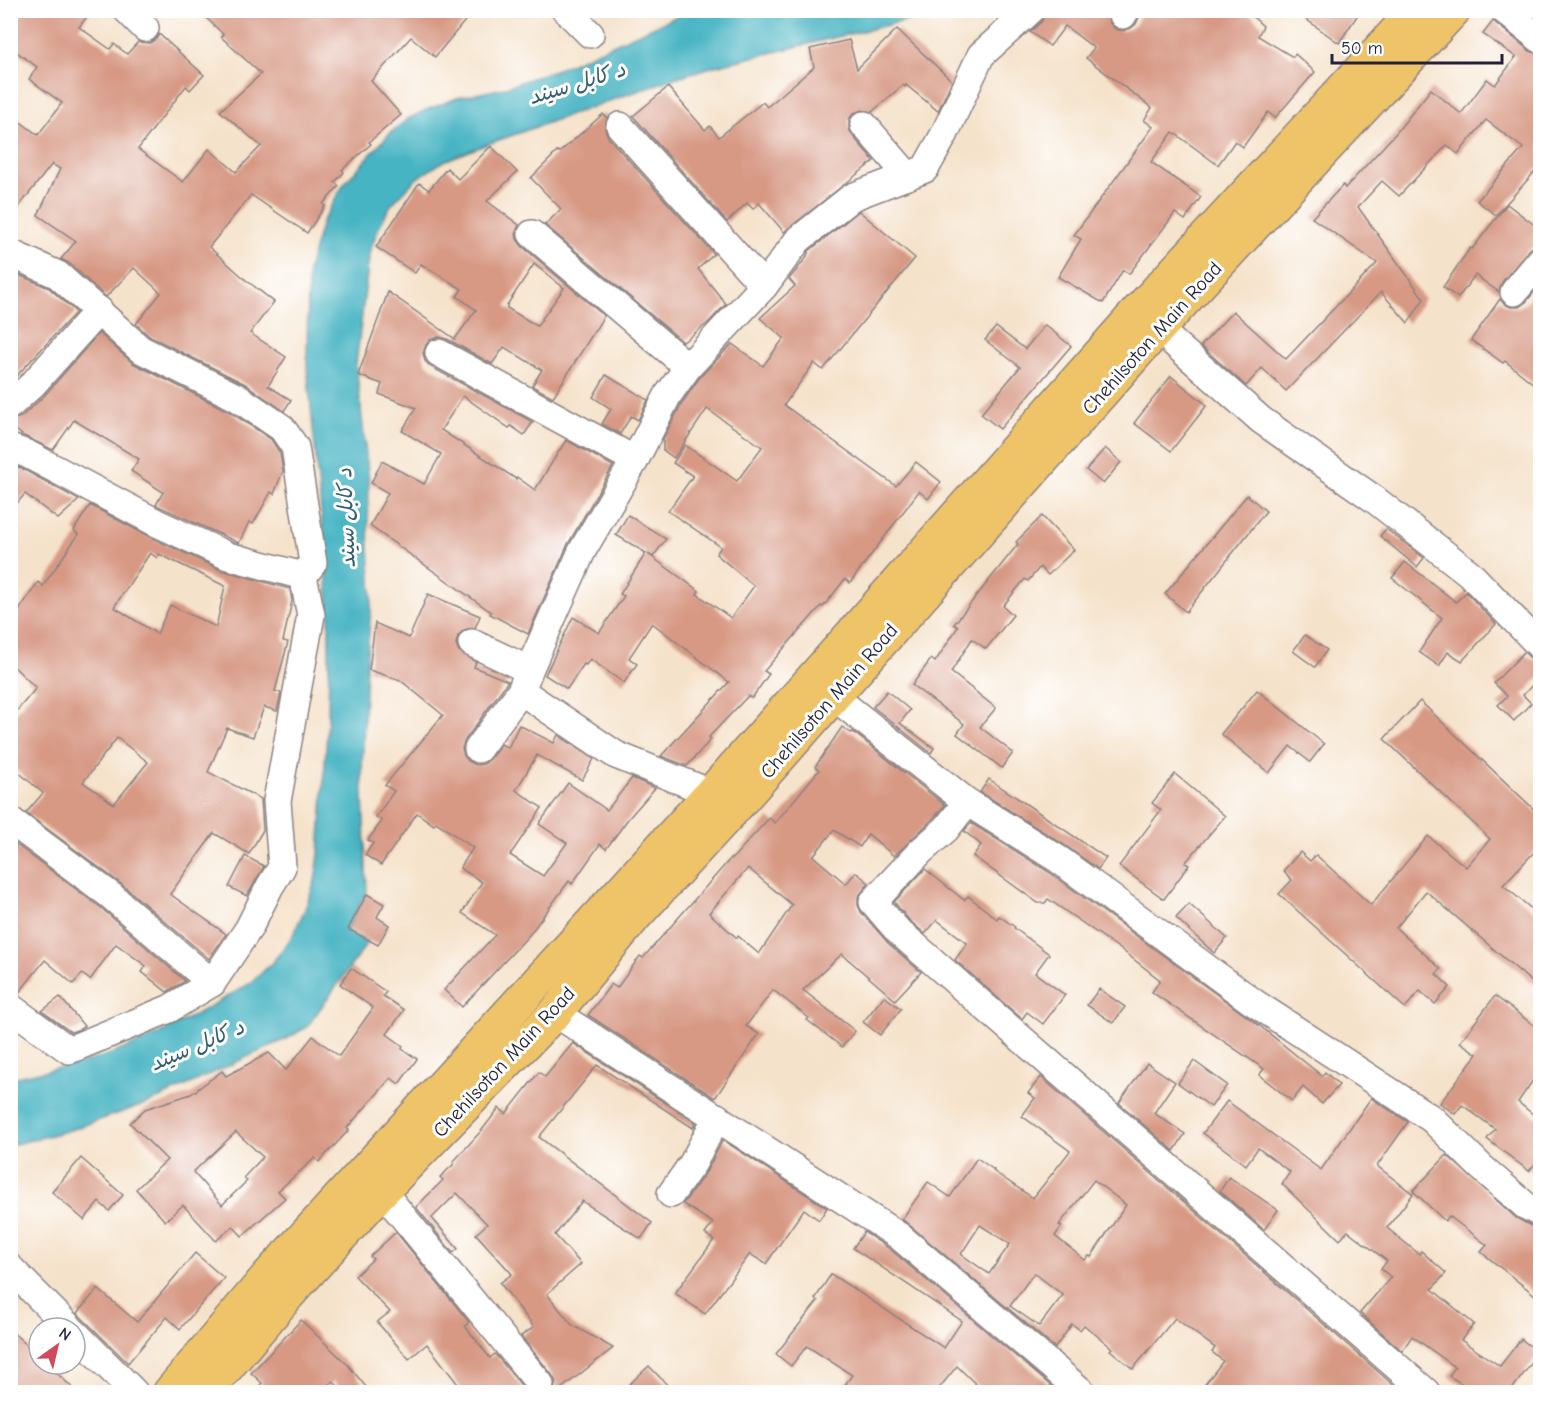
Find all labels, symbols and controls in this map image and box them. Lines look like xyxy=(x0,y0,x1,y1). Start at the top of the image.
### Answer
scale bar xyxy=(1332,27,1502,65)
text: 50 m xyxy=(1341,38,1383,59)
water label: د کابل سيند xyxy=(526,57,628,110)
street label: Chehilsoton Main Road xyxy=(1077,257,1227,419)
water label: د کابل سيند xyxy=(332,468,361,568)
street label: Chehilsoton Main Road xyxy=(756,619,902,783)
street label: Chehilsoton Main Road xyxy=(428,982,580,1142)
water label: د کابل سيند xyxy=(146,1014,248,1076)
north arrow xyxy=(27,1316,87,1376)
text: N xyxy=(55,1324,74,1345)

